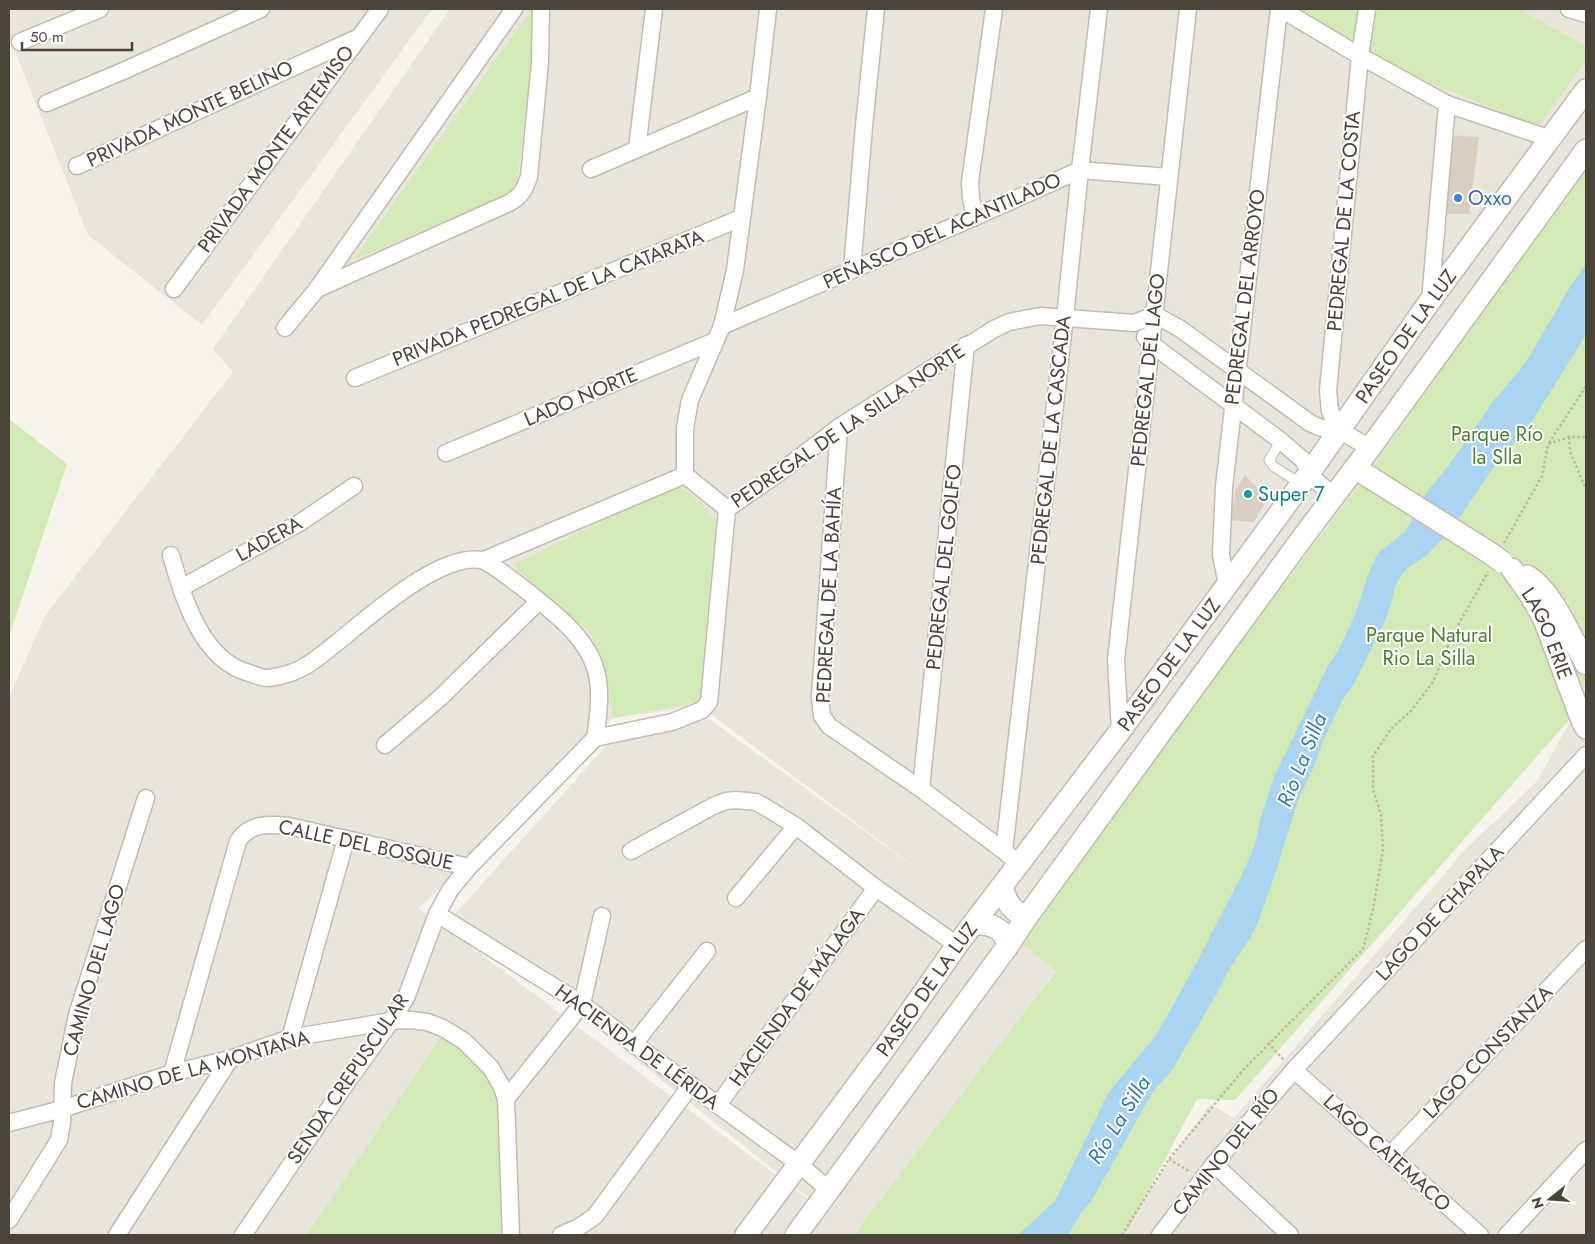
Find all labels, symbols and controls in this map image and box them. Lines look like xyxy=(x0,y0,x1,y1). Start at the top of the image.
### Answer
scale bar xyxy=(22,20,132,52)
text: 50 m xyxy=(30,26,64,48)
street label: PRIVADA MONTE ARTEMISO xyxy=(191,39,361,259)
street label: PRIVADA MONTE BELINO xyxy=(82,53,298,175)
street label: PEDREGAL DE LA COSTA xyxy=(1320,109,1368,332)
street label: PEÑASCO DEL ACANTILADO xyxy=(818,165,1066,297)
place label: Oxxo xyxy=(1468,184,1512,213)
street label: PEDREGAL DEL ARROYO xyxy=(1217,187,1273,407)
marker: Oxxo xyxy=(1452,192,1464,204)
street label: PRIVADA PEDREGAL DE LA CATARATA xyxy=(388,222,709,374)
street label: PASEO DE LA LUZ xyxy=(1348,263,1463,409)
street label: PEDREGAL DEL LAGO xyxy=(1123,272,1173,468)
street label: PEDREGAL DE LA CASCADA xyxy=(1023,313,1079,566)
street label: PEDREGAL DE LA SILLA NORTE xyxy=(725,337,971,515)
street label: LADO NORTE xyxy=(520,360,642,434)
park label: Parque Río la Slla xyxy=(1451,420,1543,472)
street label: PEDREGAL DEL GOLFO xyxy=(919,463,969,671)
place label: Super 7 xyxy=(1258,480,1325,509)
street label: PEDREGAL DE LA BAHÍA xyxy=(809,485,849,704)
marker: Super 7 xyxy=(1242,488,1254,500)
street label: LADERA xyxy=(231,509,308,569)
street label: LAGO ERIE xyxy=(1515,581,1580,683)
street label: PASEO DE LA LUZ xyxy=(1110,592,1227,737)
park label: Parque Natural Rio La Silla xyxy=(1366,621,1492,673)
water label: Río La Silla xyxy=(1270,708,1335,811)
street label: CALLE DEL BOSQUE xyxy=(276,812,456,878)
street label: LAGO DE CHAPALA xyxy=(1369,838,1511,988)
street label: CAMINO DEL LAGO xyxy=(56,880,132,1060)
street label: HACIENDA DE MÁLAGA xyxy=(722,901,872,1092)
street label: PASEO DE LA LUZ xyxy=(869,916,984,1062)
street label: HACIENDA DE LÉRIDA xyxy=(549,977,726,1117)
street label: LAGO CONSTANZA xyxy=(1417,978,1560,1125)
street label: SENDA CREPUSCULAR xyxy=(280,988,416,1170)
street label: CAMINO DE LA MONTAÑA xyxy=(73,1023,314,1117)
water label: Río La Silla xyxy=(1080,1070,1158,1170)
street label: CAMINO DEL RÍO xyxy=(1165,1082,1287,1222)
street label: LAGO CATEMACO xyxy=(1317,1088,1457,1218)
north arrow xyxy=(1525,1174,1575,1224)
text: N xyxy=(1526,1195,1549,1211)

